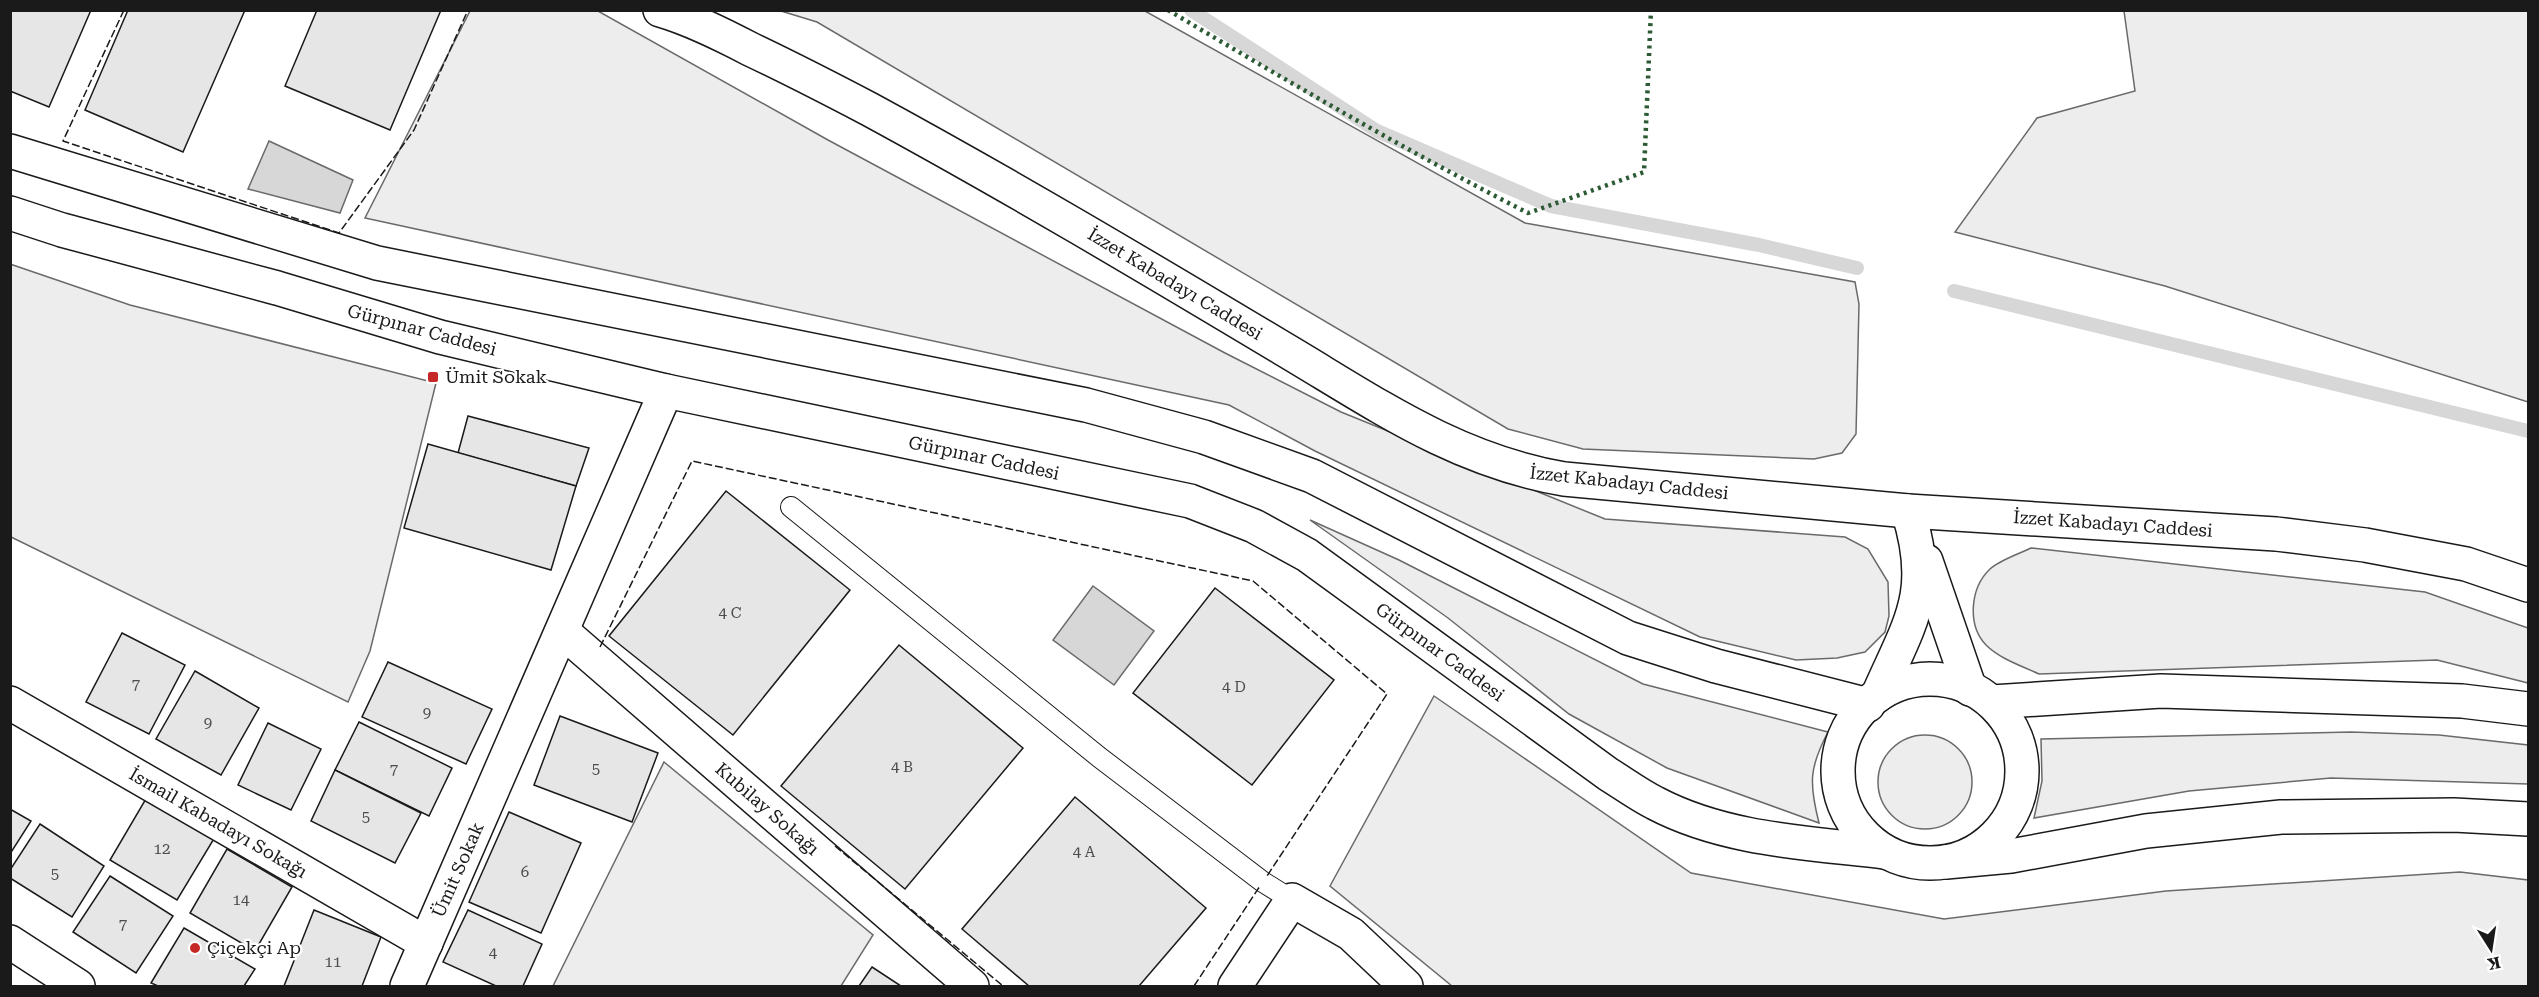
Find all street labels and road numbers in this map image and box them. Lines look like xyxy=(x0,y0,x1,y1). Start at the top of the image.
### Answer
street label: İzzet Kabadayı Caddesi xyxy=(1084,223,1267,344)
street label: Gürpınar Caddesi xyxy=(345,299,499,360)
street label: Gürpınar Caddesi xyxy=(907,431,1062,484)
street label: İzzet Kabadayı Caddesi xyxy=(1528,462,1730,503)
street label: İzzet Kabadayı Caddesi xyxy=(2013,506,2214,541)
street label: Gürpınar Caddesi xyxy=(1372,598,1509,705)
street label: Kubilay Sokağı xyxy=(711,758,824,859)
street label: İsmail Kabadayı Sokağı xyxy=(126,763,311,882)
street label: Ümit Sokak xyxy=(427,819,488,921)

